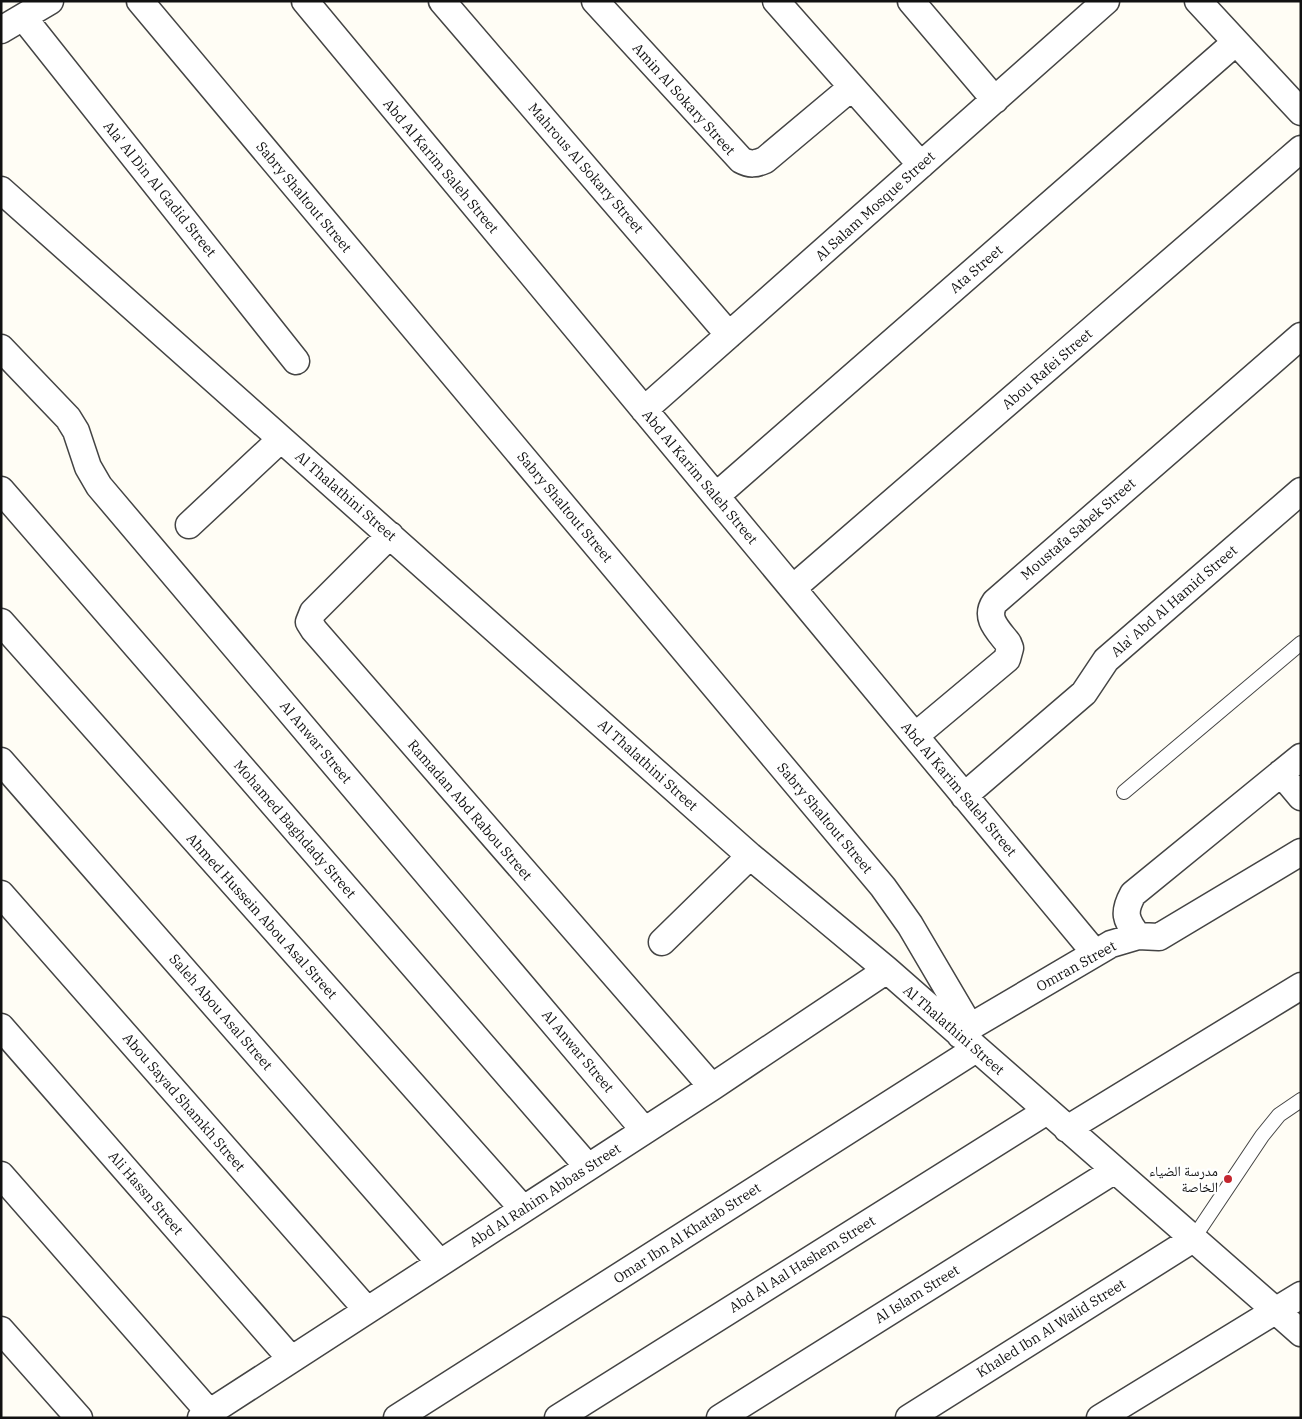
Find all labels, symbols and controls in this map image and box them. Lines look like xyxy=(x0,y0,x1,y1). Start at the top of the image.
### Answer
street label: Amin Al Sokary Street xyxy=(629,39,739,159)
street label: Abd Al Karim Saleh Street xyxy=(379,95,503,237)
street label: Mahrous Al Sokary Street xyxy=(524,99,648,237)
street label: Ala' Al Din Al Gadid Street xyxy=(100,118,220,261)
street label: Sabry Shaltout Street xyxy=(252,138,356,256)
street label: Al Salam Mosque Street xyxy=(811,147,939,265)
street label: Ata Street xyxy=(946,241,1006,297)
street label: Abou Rafei Street xyxy=(998,325,1096,413)
street label: Abd Al Karim Saleh Street xyxy=(638,406,762,548)
street label: Al Thalathini Street xyxy=(292,447,400,545)
street label: Sabry Shaltout Street xyxy=(513,448,617,566)
street label: Moustafa Sabek Street xyxy=(1017,474,1139,584)
street label: Ala' Abd Al Hamid Street xyxy=(1107,541,1241,661)
street label: Al Anwar Street xyxy=(276,697,356,787)
street label: Al Thalathini Street xyxy=(594,715,702,815)
street label: Abd Al Karim Saleh Street xyxy=(897,718,1021,860)
street label: Ramadan Abd Rabou Street xyxy=(404,736,536,884)
street label: Mohamed Baghdady Street xyxy=(230,756,360,902)
street label: Sabry Shaltout Street xyxy=(773,759,877,877)
street label: Ahmed Hussein Abou Asal Street xyxy=(183,829,341,1003)
street label: Omran Street xyxy=(1033,937,1119,995)
street label: Saleh Abou Asal Street xyxy=(166,950,276,1074)
street label: Al Thalathini Street xyxy=(900,981,1008,1079)
street label: Al Anwar Street xyxy=(538,1006,618,1096)
street label: Abou Sayad Shamkh Street xyxy=(119,1029,249,1175)
street label: Abd Al Rahim Abbas Street xyxy=(466,1139,624,1251)
street label: Ali Hassn Street xyxy=(105,1147,187,1239)
place label: مدرسة الضياء الخاصة xyxy=(1149,1162,1218,1196)
marker: مدرسة الضياء الخاصة xyxy=(1222,1173,1234,1185)
street label: Omar Ibn Al Khatab Street xyxy=(610,1178,764,1287)
street label: Abd Al Aal Hashem Street xyxy=(726,1212,879,1316)
street label: Al Islam Street xyxy=(871,1261,963,1327)
street label: Khaled Ibn Al Walid Street xyxy=(973,1275,1129,1381)

